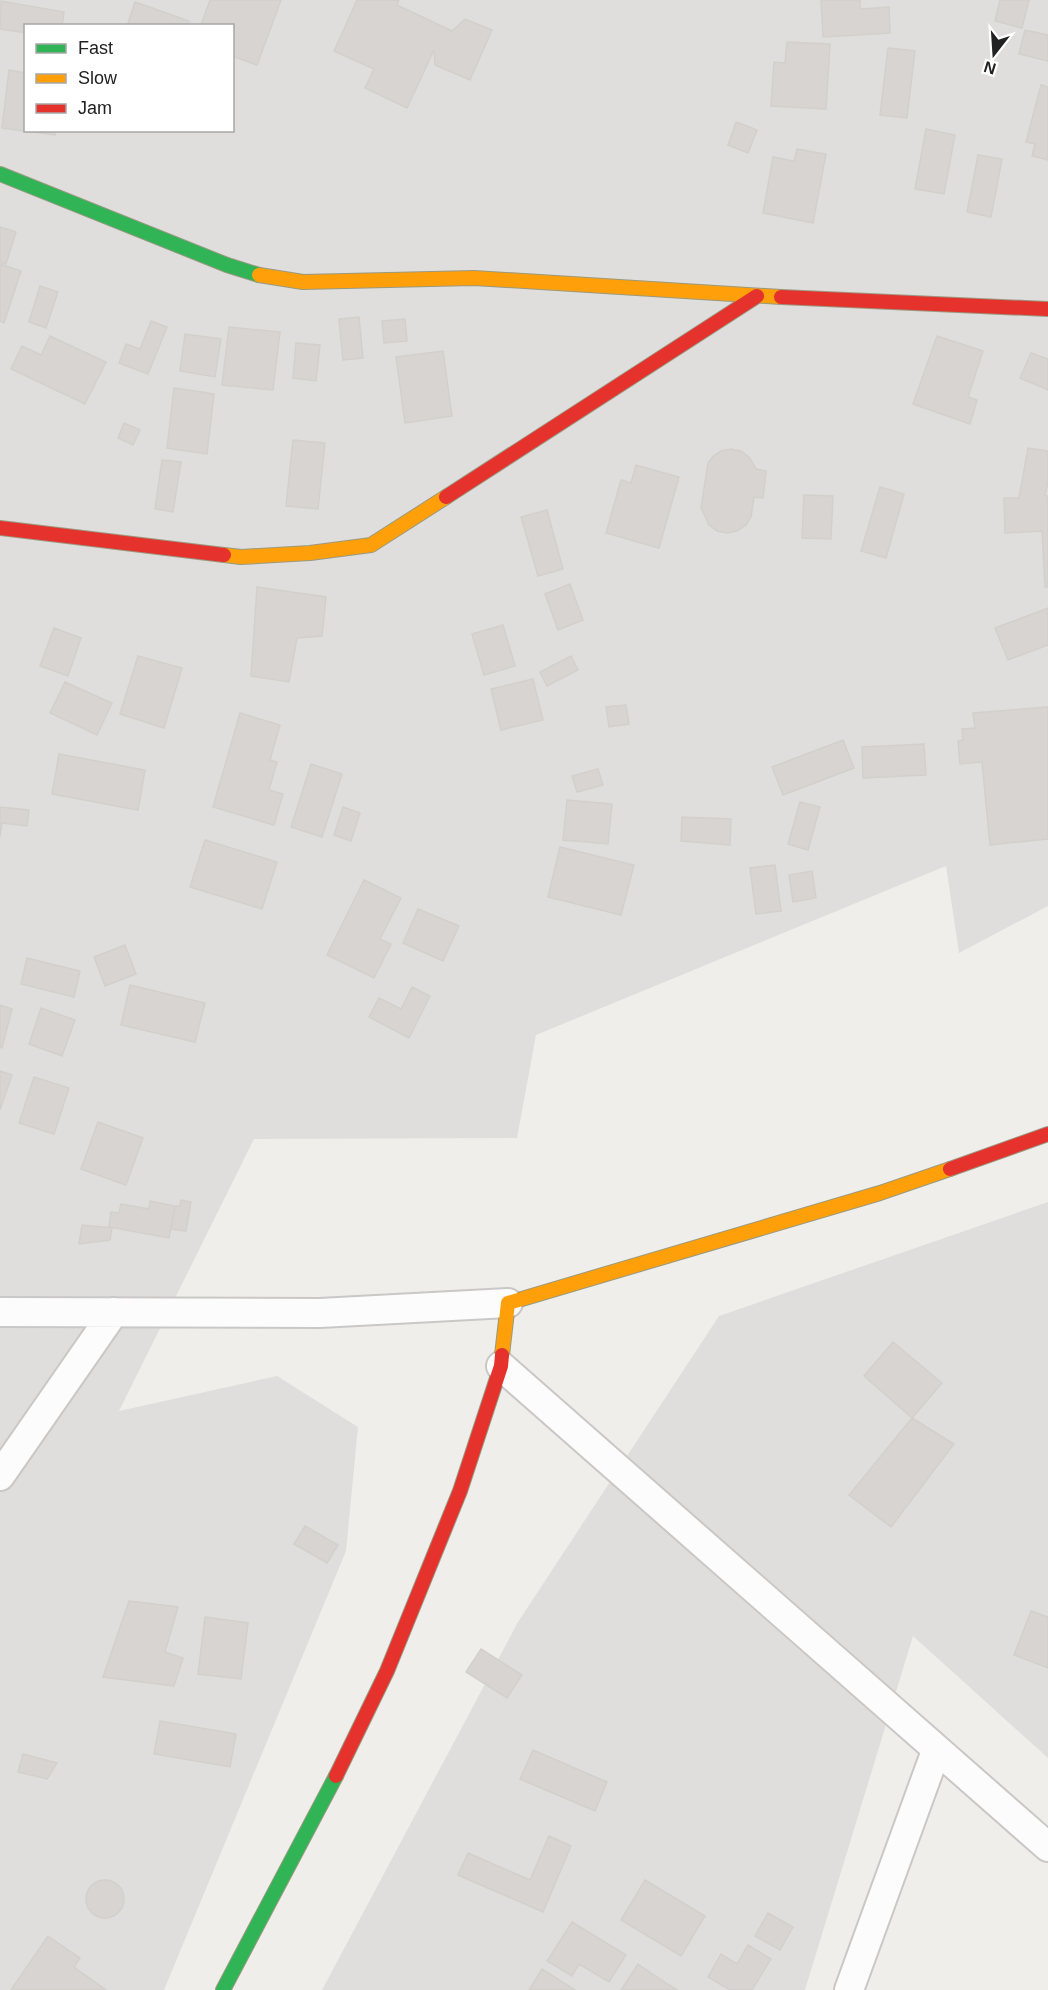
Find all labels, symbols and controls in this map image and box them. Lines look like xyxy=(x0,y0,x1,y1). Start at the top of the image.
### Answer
legend xyxy=(24,24,234,132)
north arrow xyxy=(964,24,1024,84)
text: Fast xyxy=(78,38,113,58)
text: N xyxy=(982,58,998,78)
text: Slow xyxy=(78,68,118,88)
text: Jam xyxy=(78,98,112,118)

